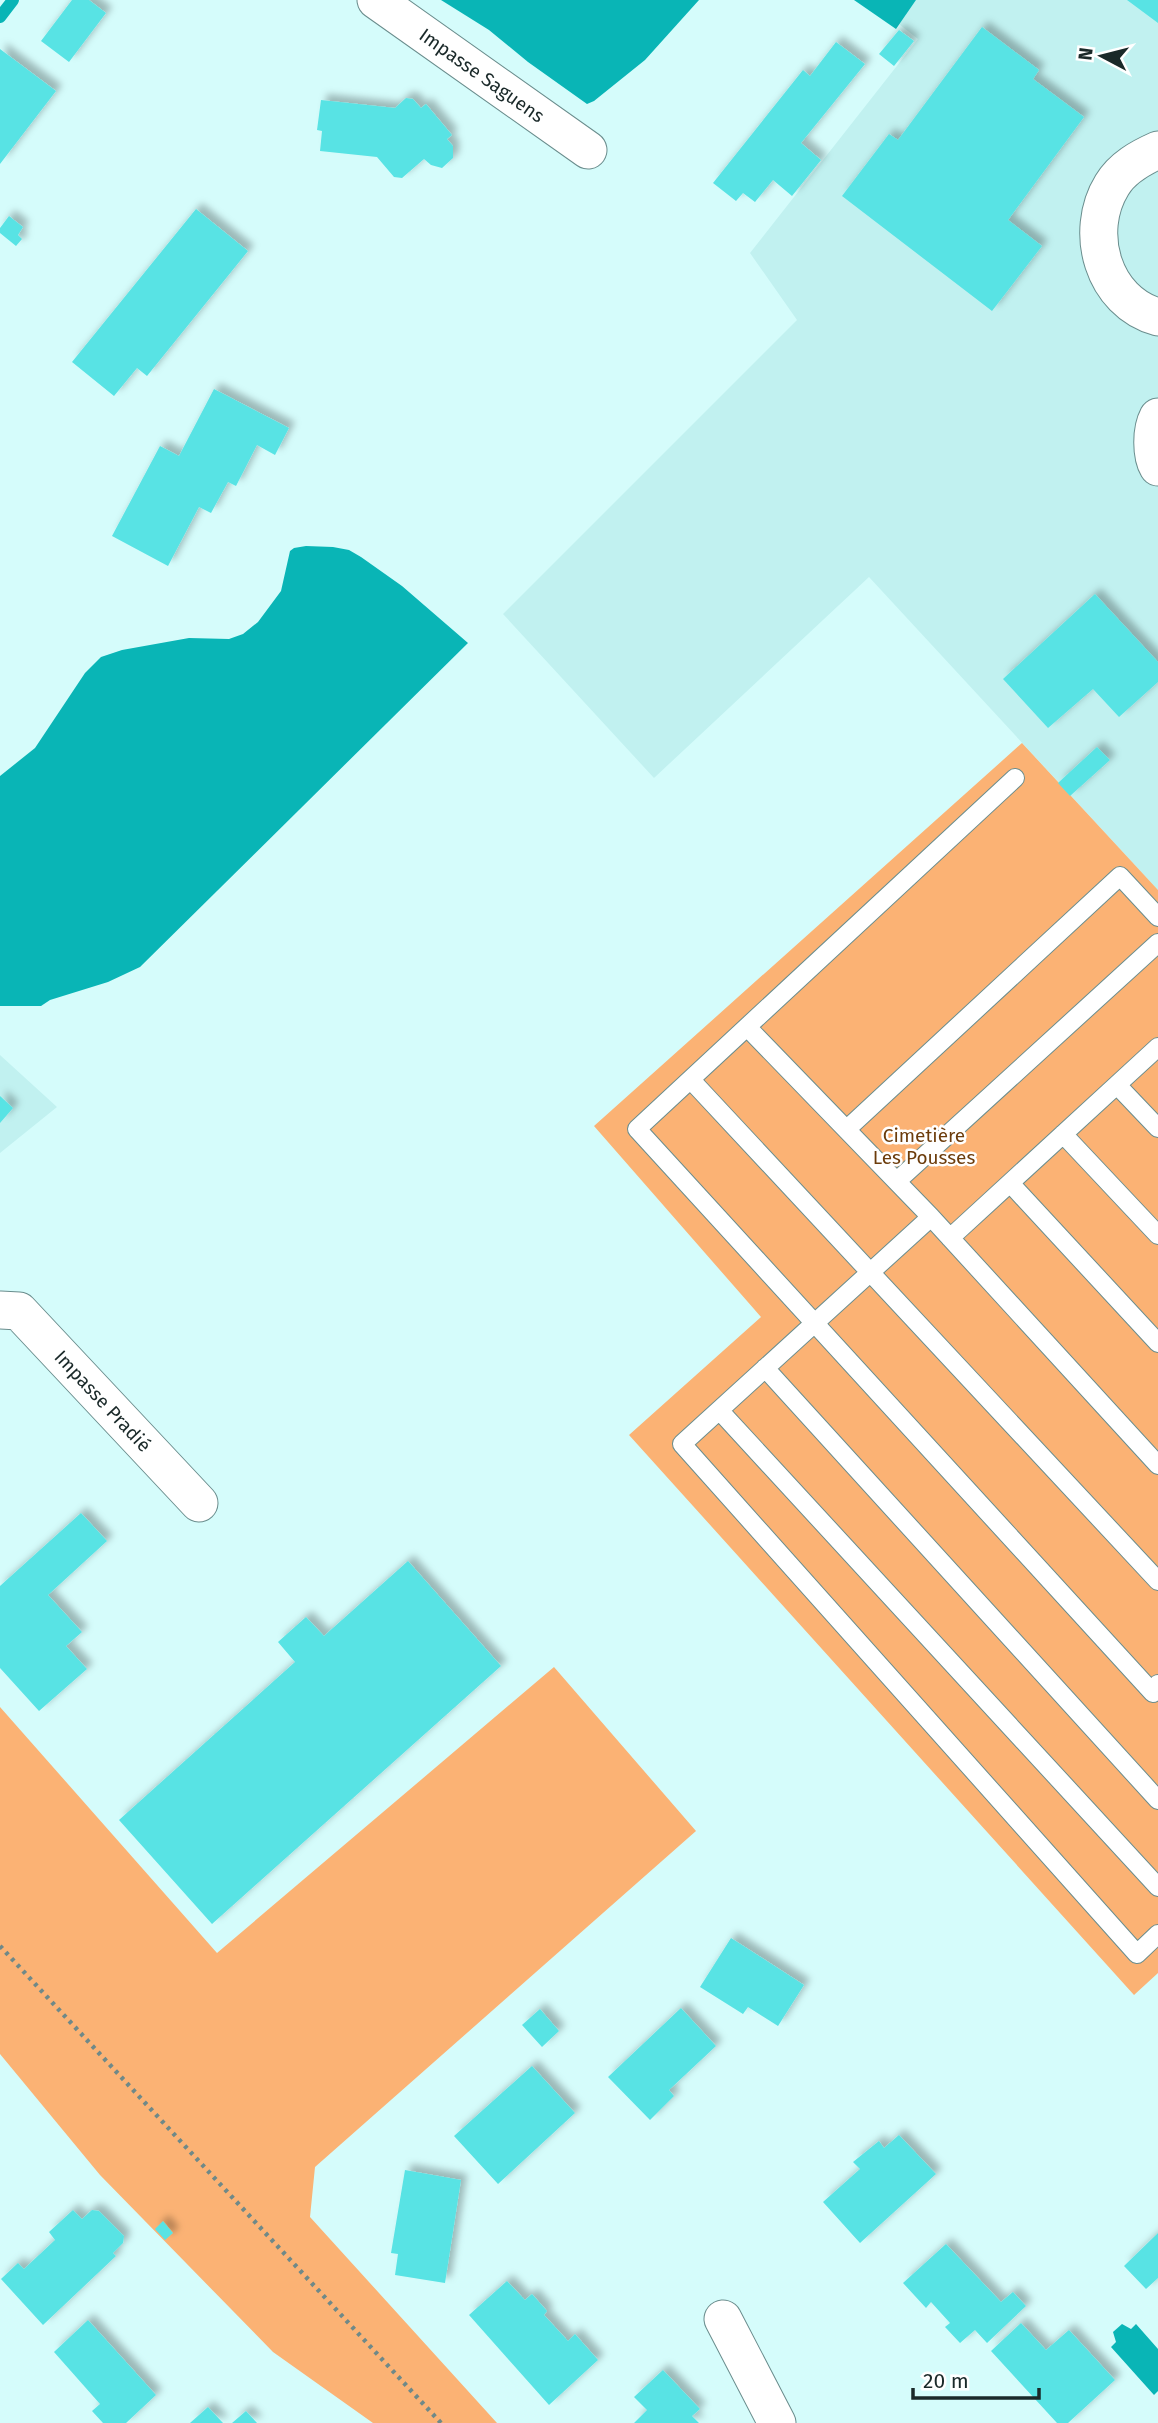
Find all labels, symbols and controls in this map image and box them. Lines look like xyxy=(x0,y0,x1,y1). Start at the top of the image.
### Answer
north arrow xyxy=(1067,21,1137,91)
street label: Impasse Saguens xyxy=(415,23,549,128)
text: N xyxy=(1073,46,1098,62)
park label: Cimetière Les Pousses xyxy=(873,1124,975,1169)
street label: Impasse Pradié xyxy=(50,1345,156,1457)
scale bar xyxy=(913,2356,1039,2400)
text: 20 m xyxy=(923,2368,969,2394)

